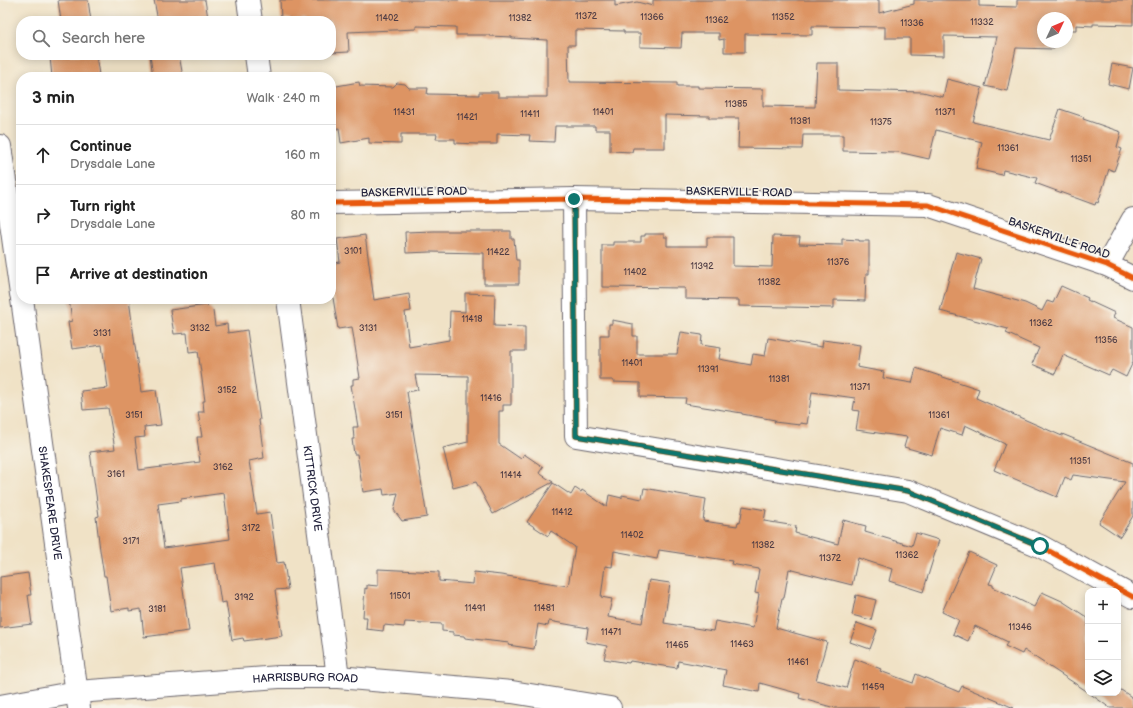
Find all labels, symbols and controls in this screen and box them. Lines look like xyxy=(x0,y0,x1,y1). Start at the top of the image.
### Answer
house number: 11372 xyxy=(575,11,598,22)
house number: 11366 xyxy=(640,12,664,23)
house number: 11352 xyxy=(772,12,795,23)
north arrow xyxy=(1037,12,1073,48)
house number: 11402 xyxy=(375,13,399,24)
house number: 11382 xyxy=(508,13,532,24)
house number: 11362 xyxy=(705,15,729,26)
search box xyxy=(16,16,336,60)
house number: 11332 xyxy=(970,17,994,28)
house number: 11336 xyxy=(900,18,924,29)
icon: search xyxy=(30,27,52,49)
text: Search here xyxy=(62,29,145,48)
text: 3 min xyxy=(32,88,75,108)
text: Walk · 240 m xyxy=(246,90,320,106)
house number: 11385 xyxy=(725,99,747,110)
house number: 11431 xyxy=(393,107,415,118)
house number: 11401 xyxy=(592,107,614,118)
house number: 11371 xyxy=(935,107,955,118)
house number: 11411 xyxy=(520,109,540,120)
house number: 11421 xyxy=(456,112,478,123)
house number: 11381 xyxy=(789,116,811,127)
house number: 11375 xyxy=(870,117,892,128)
text: Continue xyxy=(70,137,132,156)
house number: 11361 xyxy=(997,143,1019,154)
icon: ahead xyxy=(32,144,54,166)
text: 160 m xyxy=(285,147,320,163)
house number: 11351 xyxy=(1070,154,1092,165)
text: Drysdale Lane xyxy=(70,156,155,172)
street label: BASKERVILLE ROAD xyxy=(361,185,467,199)
street label: BASKERVILLE ROAD xyxy=(686,185,792,199)
route end xyxy=(565,190,583,208)
text: Turn right xyxy=(70,197,135,216)
icon: right xyxy=(32,204,54,226)
text: 80 m xyxy=(291,207,320,223)
street label: BASKERVILLE ROAD xyxy=(1006,214,1112,262)
text: Drysdale Lane xyxy=(70,216,155,232)
house number: 3101 xyxy=(344,246,362,257)
house number: 11422 xyxy=(486,247,510,258)
house number: 11376 xyxy=(827,257,850,268)
house number: 11392 xyxy=(690,261,714,272)
icon: arrive xyxy=(32,264,54,286)
text: Arrive at destination xyxy=(70,265,208,284)
house number: 11402 xyxy=(623,267,647,278)
house number: 11382 xyxy=(757,277,781,288)
house number: 11418 xyxy=(461,314,483,325)
house number: 11362 xyxy=(1029,318,1053,329)
house number: 3132 xyxy=(190,323,211,334)
house number: 3131 xyxy=(359,323,377,334)
house number: 3131 xyxy=(93,328,111,339)
house number: 11356 xyxy=(1094,335,1118,346)
house number: 11401 xyxy=(621,358,643,369)
house number: 11391 xyxy=(697,364,719,375)
house number: 11381 xyxy=(768,374,790,385)
house number: 11371 xyxy=(850,382,870,393)
house number: 3152 xyxy=(217,385,237,396)
house number: 11416 xyxy=(480,393,502,404)
house number: 3151 xyxy=(125,410,143,421)
house number: 3151 xyxy=(385,410,403,421)
house number: 11361 xyxy=(928,410,950,421)
street label: SHAKESPEARE DRIVE xyxy=(36,445,65,561)
street label: KITTRICK DRIVE xyxy=(301,445,325,532)
house number: 11351 xyxy=(1069,456,1091,467)
house number: 3162 xyxy=(213,462,234,473)
house number: 3161 xyxy=(107,469,125,480)
house number: 11414 xyxy=(500,470,522,481)
house number: 11412 xyxy=(551,507,573,518)
house number: 3172 xyxy=(242,523,261,534)
house number: 11402 xyxy=(620,530,644,541)
house number: 3171 xyxy=(123,536,139,547)
route start xyxy=(1031,537,1049,555)
house number: 11382 xyxy=(751,540,775,551)
house number: 11362 xyxy=(895,550,919,561)
house number: 11372 xyxy=(819,553,842,564)
map controls xyxy=(1085,588,1121,696)
button: + xyxy=(1085,588,1121,624)
house number: 11501 xyxy=(390,591,410,602)
house number: 3192 xyxy=(234,592,254,603)
house number: 11491 xyxy=(464,603,486,614)
house number: 11481 xyxy=(533,603,555,614)
house number: 3181 xyxy=(148,604,166,615)
house number: 11346 xyxy=(1008,622,1032,633)
button: − xyxy=(1085,624,1121,660)
house number: 11471 xyxy=(601,627,621,638)
house number: 11463 xyxy=(730,639,754,650)
house number: 11465 xyxy=(665,640,689,651)
house number: 11461 xyxy=(787,657,809,668)
button: layers xyxy=(1085,660,1121,696)
street label: HARRISBURG ROAD xyxy=(252,670,359,685)
house number: 11459 xyxy=(862,682,884,693)

